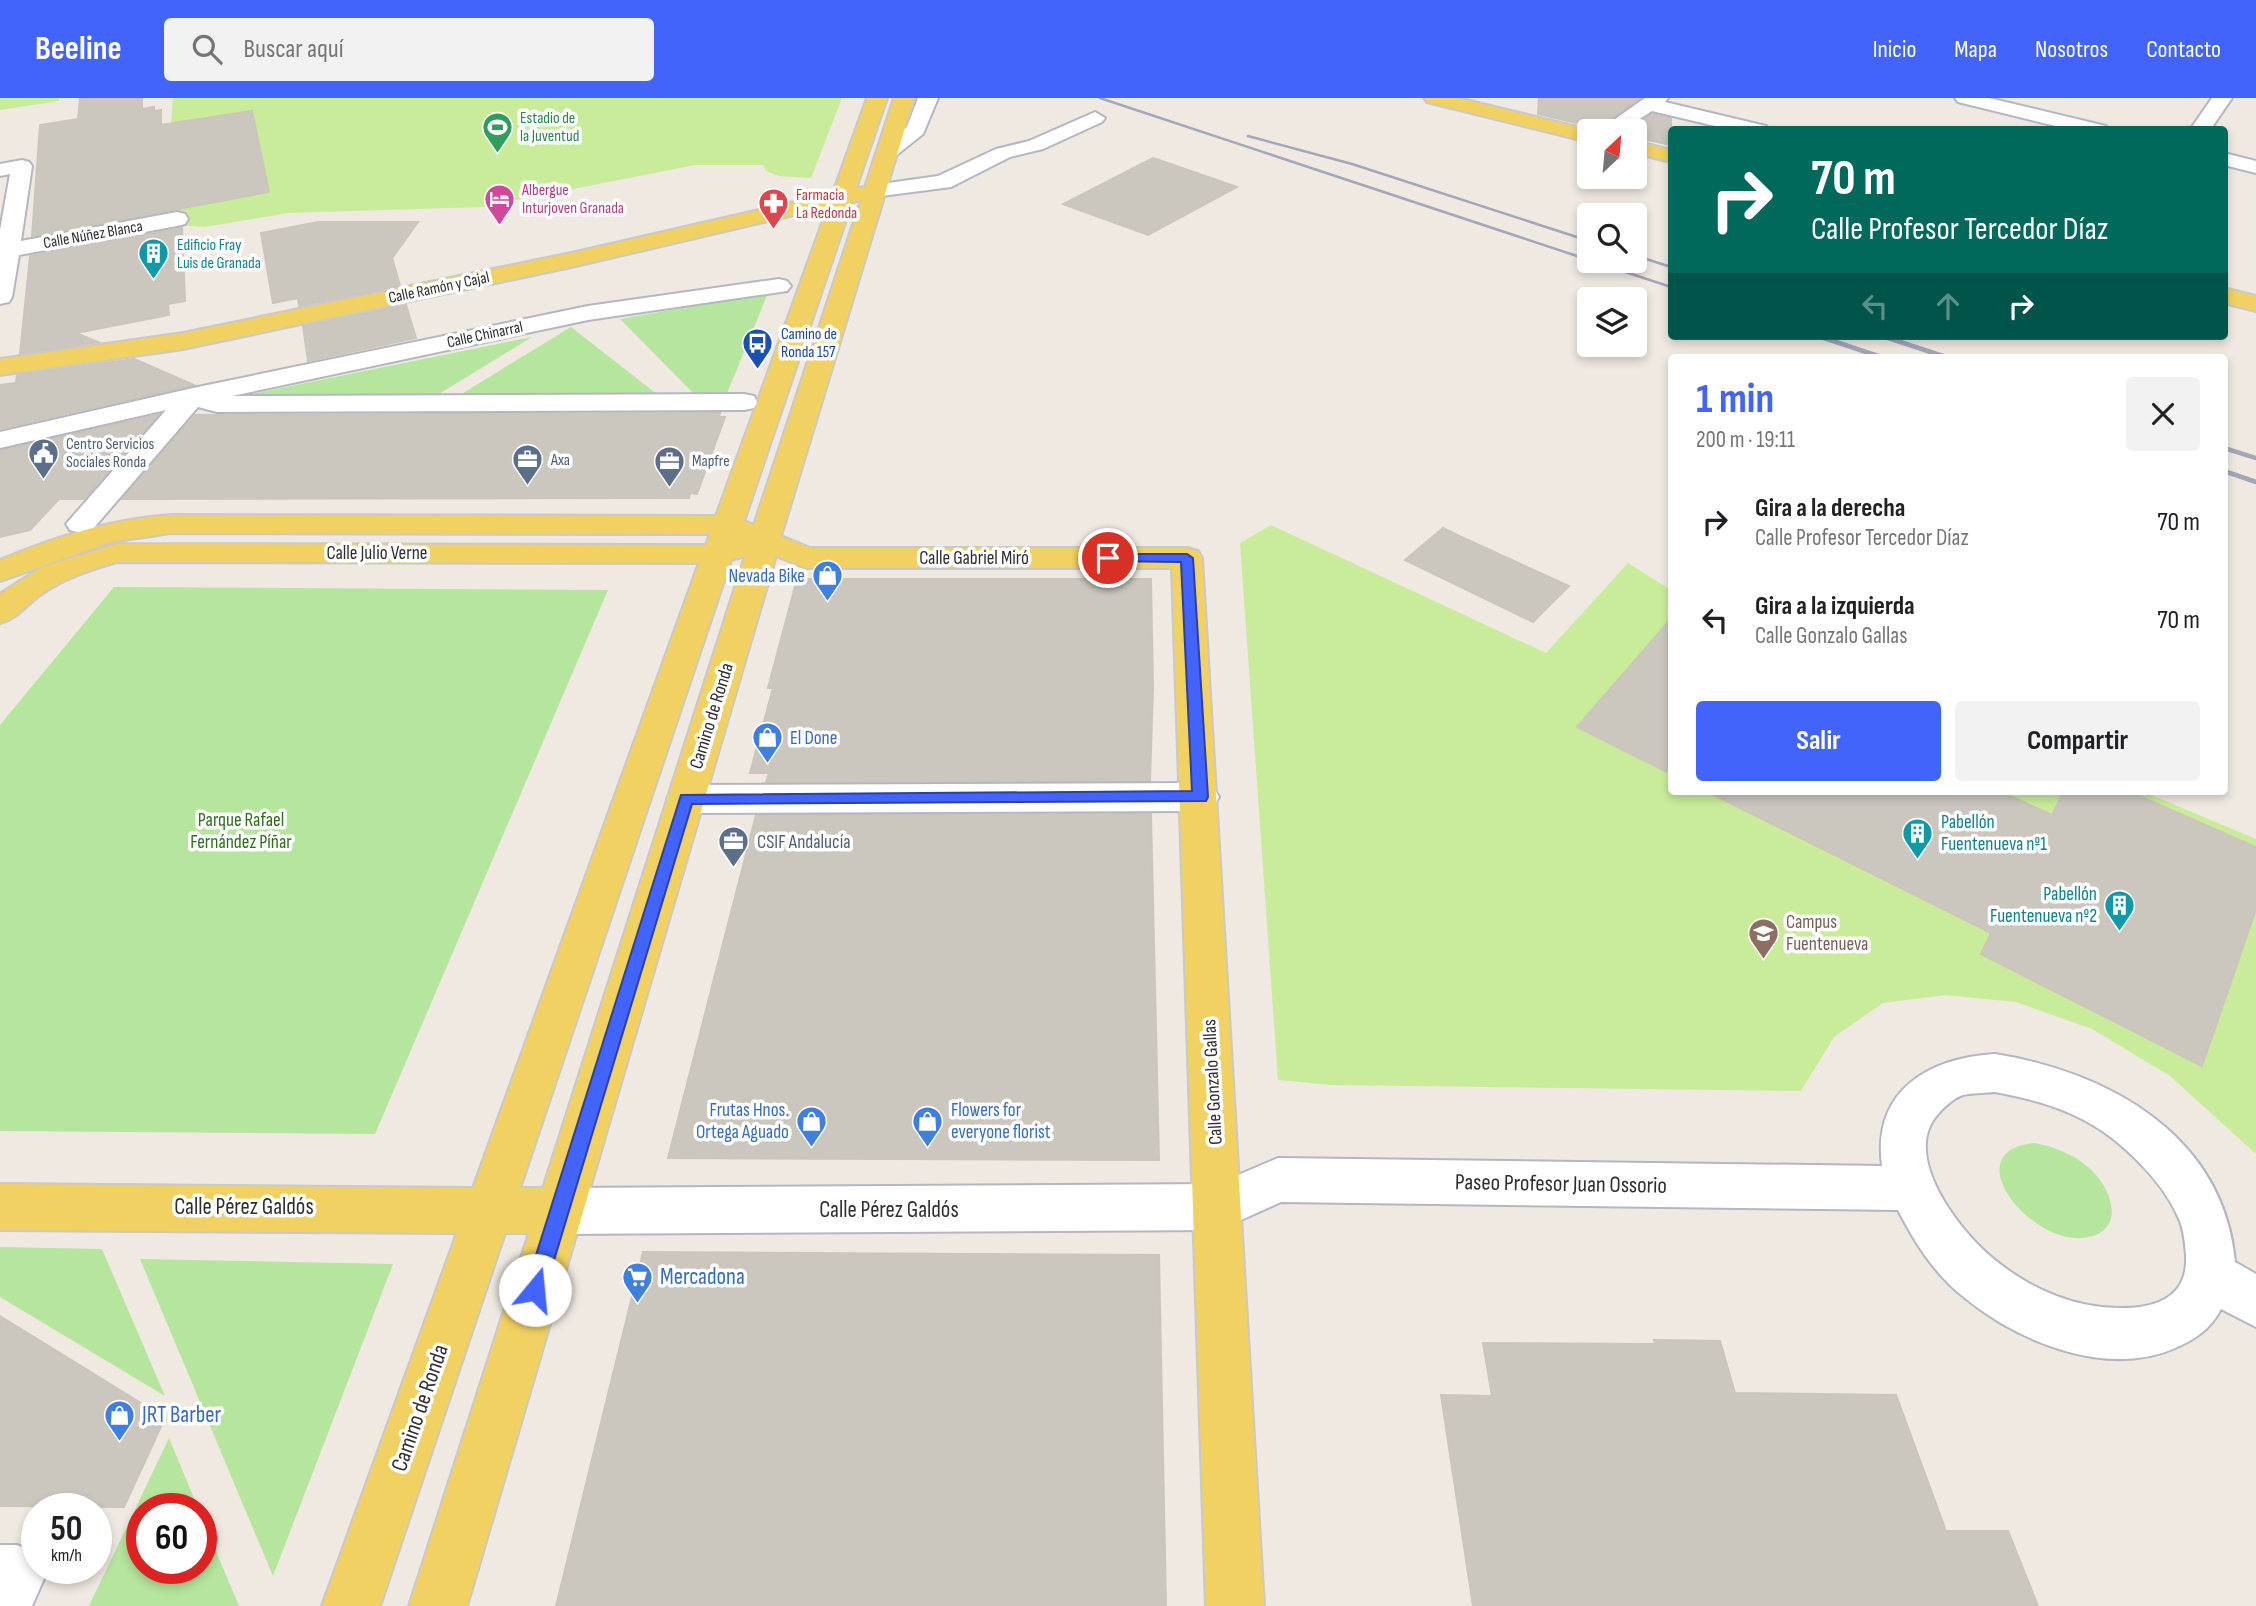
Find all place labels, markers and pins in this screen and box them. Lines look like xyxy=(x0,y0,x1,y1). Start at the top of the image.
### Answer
place label: Estadio de la Juventud xyxy=(520,109,579,146)
sports icon: Estadio de la Juventud xyxy=(480,110,514,154)
place label: Albergue Inturjoven Granada xyxy=(521,181,624,218)
hotel icon: Albergue Inturjoven Granada xyxy=(482,182,516,226)
place label: Farmacia La Redonda xyxy=(796,186,857,223)
pharmacy icon: Farmacia La Redonda xyxy=(756,187,790,231)
place label: Edificio Fray Luis de Granada xyxy=(177,236,261,273)
building icon: Edificio Fray Luis de Granada xyxy=(137,237,171,281)
place label: Camino de Ronda 157 xyxy=(781,325,837,362)
bus stop icon: Camino de Ronda 157 xyxy=(741,326,775,370)
place label: Centro Servicios Sociales Ronda xyxy=(66,435,155,472)
public building icon: Centro Servicios Sociales Ronda xyxy=(26,436,60,480)
office icon: Axa xyxy=(511,443,545,487)
office icon: Mapfre xyxy=(652,444,686,488)
place label: Axa xyxy=(550,451,570,470)
place label: Mapfre xyxy=(692,452,730,471)
pin xyxy=(1078,528,1138,588)
shop icon: Nevada Bike xyxy=(811,559,845,603)
place label: Nevada Bike xyxy=(729,565,805,588)
shop icon: El Done xyxy=(750,721,784,765)
place label: El Done xyxy=(790,727,837,750)
place label: Pabellón Fuentenueva nº1 xyxy=(1941,811,2047,856)
building icon: Pabellón Fuentenueva nº1 xyxy=(1901,816,1935,860)
office icon: CSIF Andalucía xyxy=(717,825,751,869)
place label: CSIF Andalucía xyxy=(757,831,850,854)
place label: Pabellón Fuentenueva nº2 xyxy=(1990,883,2097,928)
building icon: Pabellón Fuentenueva nº2 xyxy=(2103,888,2137,932)
place label: Campus Fuentenueva xyxy=(1786,911,1868,956)
school or university icon: Campus Fuentenueva xyxy=(1746,916,1780,960)
place label: Frutas Hnos. Ortega Aguado xyxy=(696,1099,789,1144)
place label: Flowers for everyone florist xyxy=(951,1099,1051,1144)
shop icon: Frutas Hnos. Ortega Aguado xyxy=(795,1104,829,1148)
shop icon: Flowers for everyone florist xyxy=(911,1104,945,1148)
supermarket icon: Mercadona xyxy=(620,1260,654,1304)
place label: Mercadona xyxy=(660,1263,745,1291)
shop icon: JRT Barber xyxy=(102,1398,136,1442)
place label: JRT Barber xyxy=(141,1401,222,1429)

